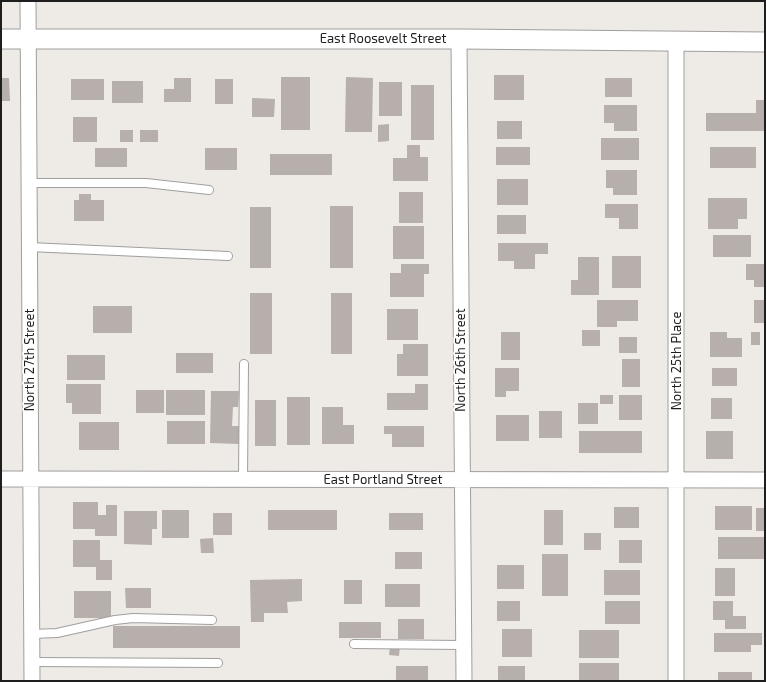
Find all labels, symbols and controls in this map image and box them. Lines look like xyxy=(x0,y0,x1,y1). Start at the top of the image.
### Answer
street label: East Roosevelt Street xyxy=(320,31,446,47)
street label: North 26th Street xyxy=(453,308,469,412)
street label: North 27th Street xyxy=(22,309,38,411)
street label: North 25th Place xyxy=(669,312,685,410)
street label: East Portland Street xyxy=(323,472,443,488)

